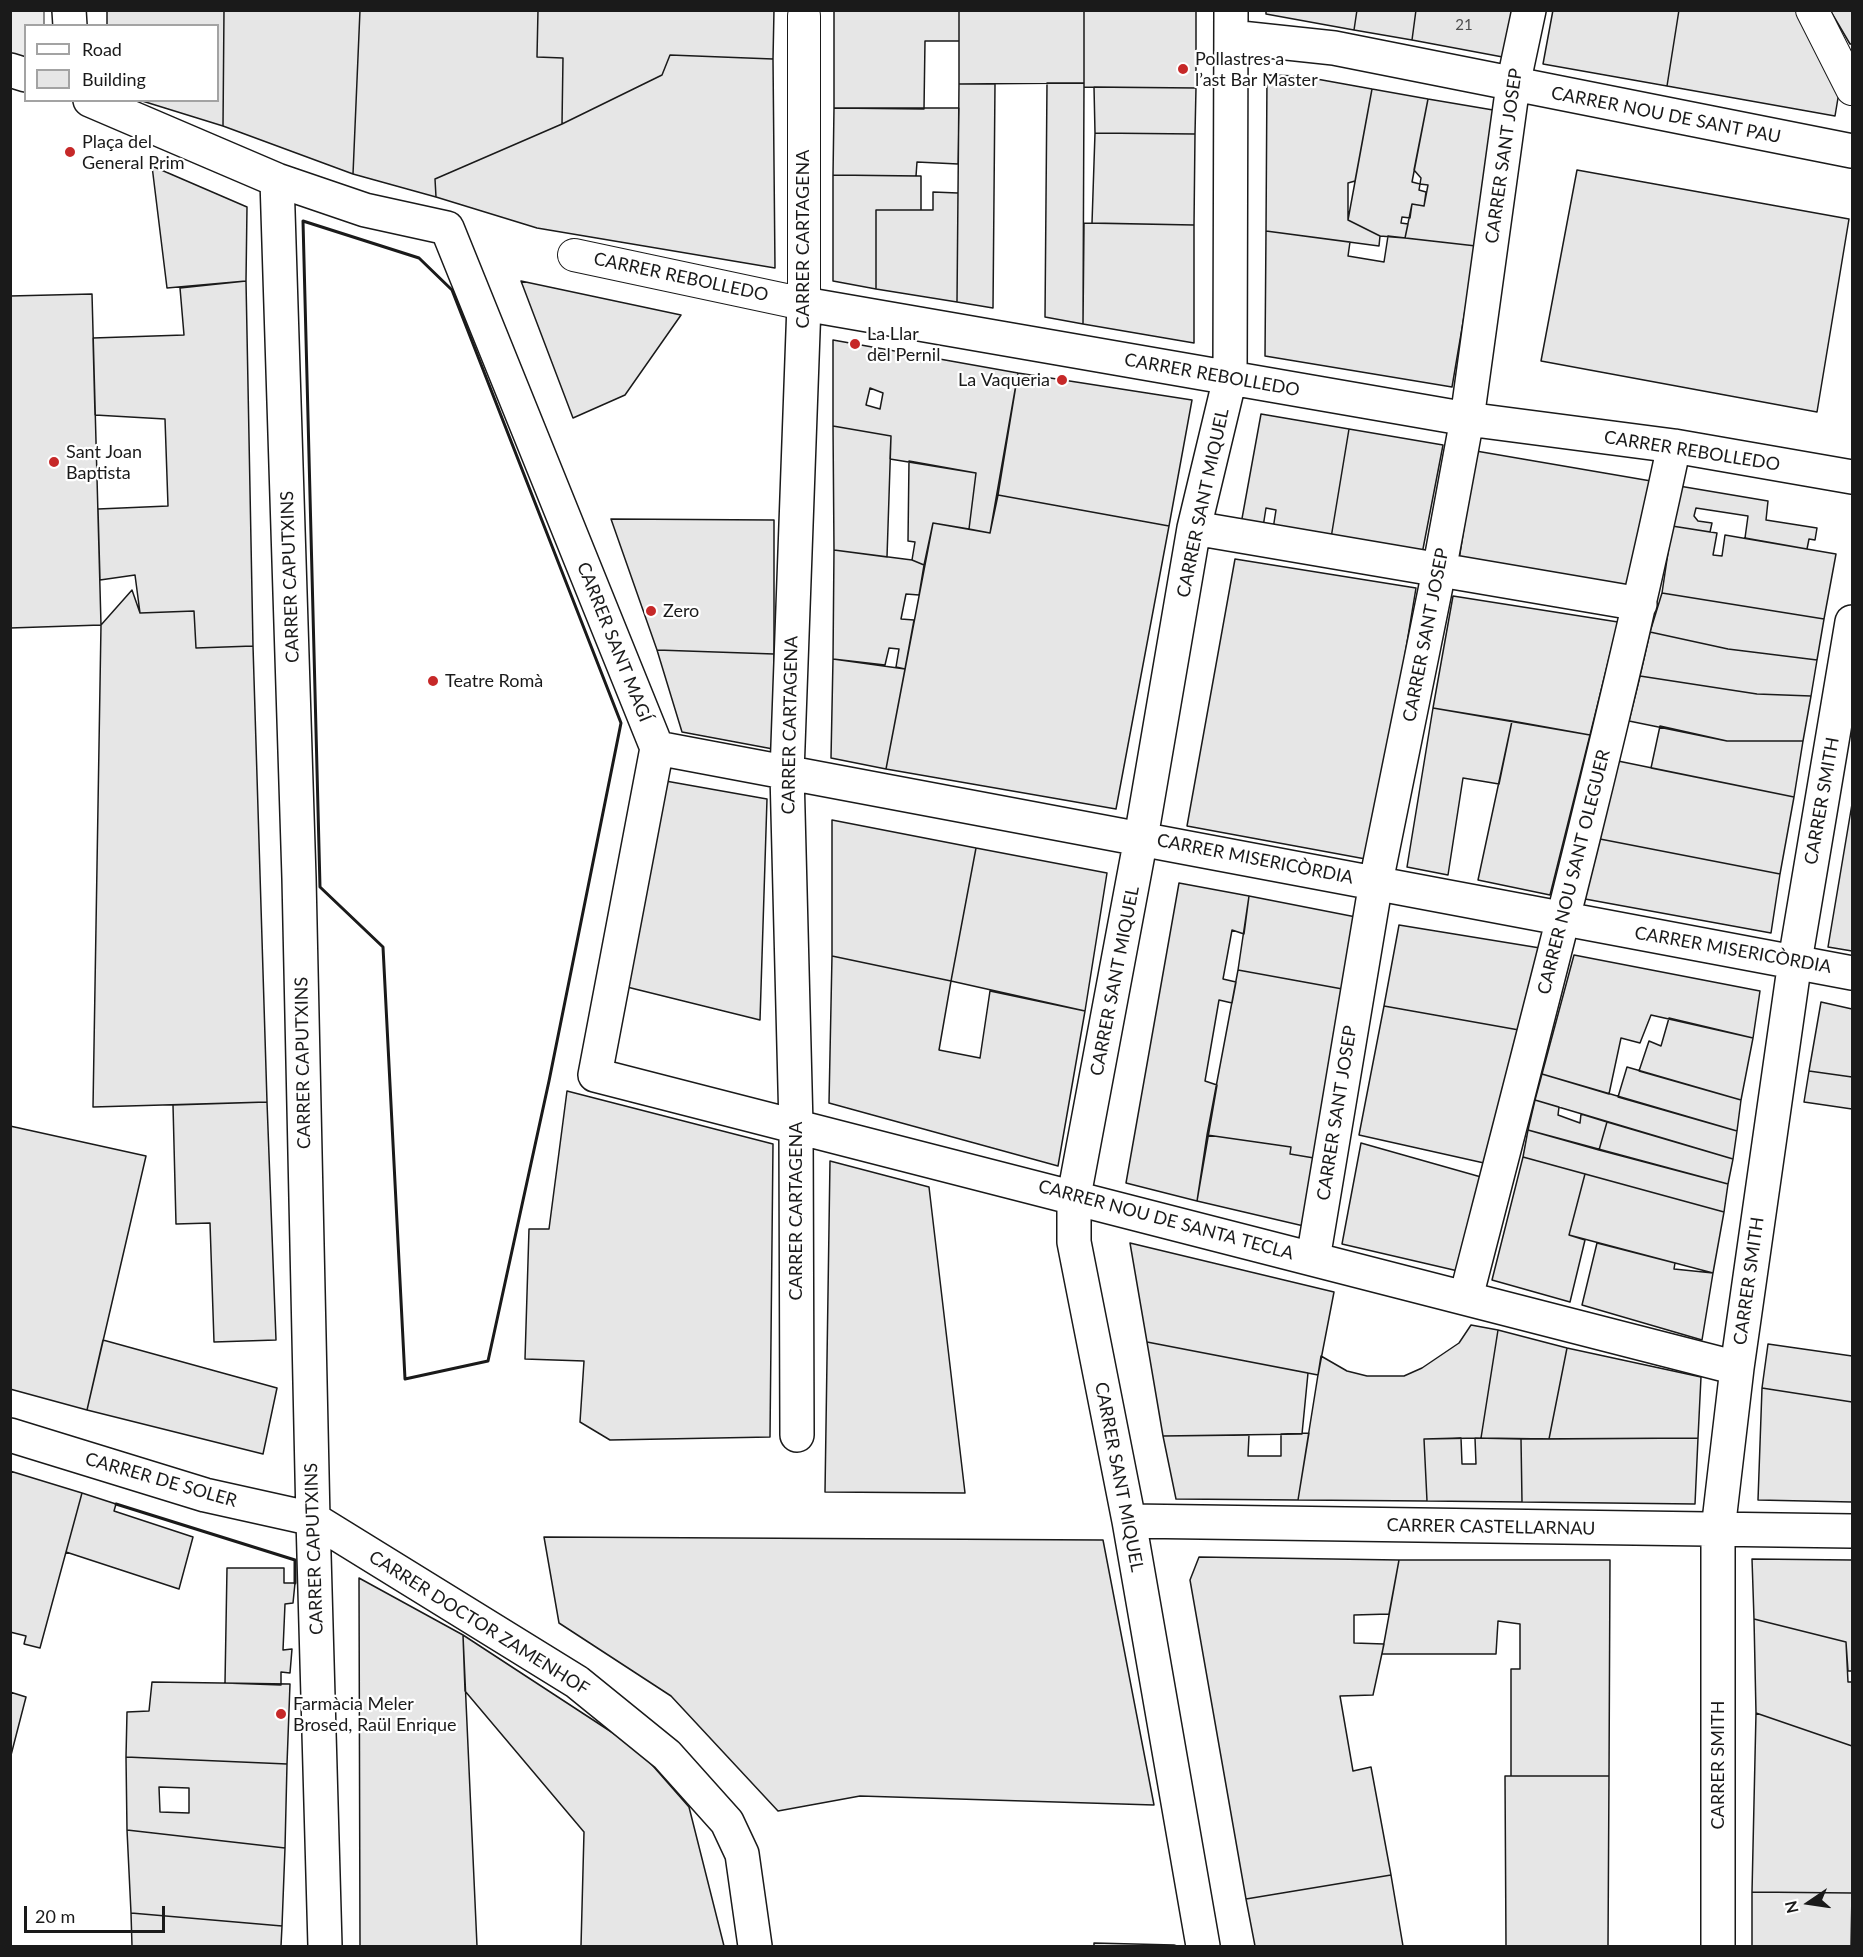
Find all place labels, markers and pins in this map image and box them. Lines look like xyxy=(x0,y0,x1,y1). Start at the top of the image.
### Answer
place label: Pollastres a l’ast Bar Master xyxy=(1195,48,1318,90)
marker: Pollastres a l’ast Bar Master xyxy=(1176,62,1190,76)
place label: Plaça del General Prim xyxy=(82,131,185,174)
marker: Plaça del General Prim xyxy=(63,145,77,159)
place label: La Llar del Pernil xyxy=(867,323,940,366)
marker: La Llar del Pernil xyxy=(848,337,862,351)
place label: La Vaqueria xyxy=(958,369,1050,391)
marker: La Vaqueria xyxy=(1055,373,1069,387)
place label: Sant Joan Baptista xyxy=(66,441,142,484)
marker: Sant Joan Baptista xyxy=(47,455,61,469)
place label: Zero xyxy=(663,600,699,622)
marker: Zero xyxy=(644,604,658,618)
place label: Teatre Romà xyxy=(445,670,543,692)
marker: Teatre Romà xyxy=(426,674,440,688)
place label: Farmàcia Meler Brosed, Raül Enrique xyxy=(293,1693,457,1736)
marker: Farmàcia Meler Brosed, Raül Enrique xyxy=(274,1707,288,1721)

